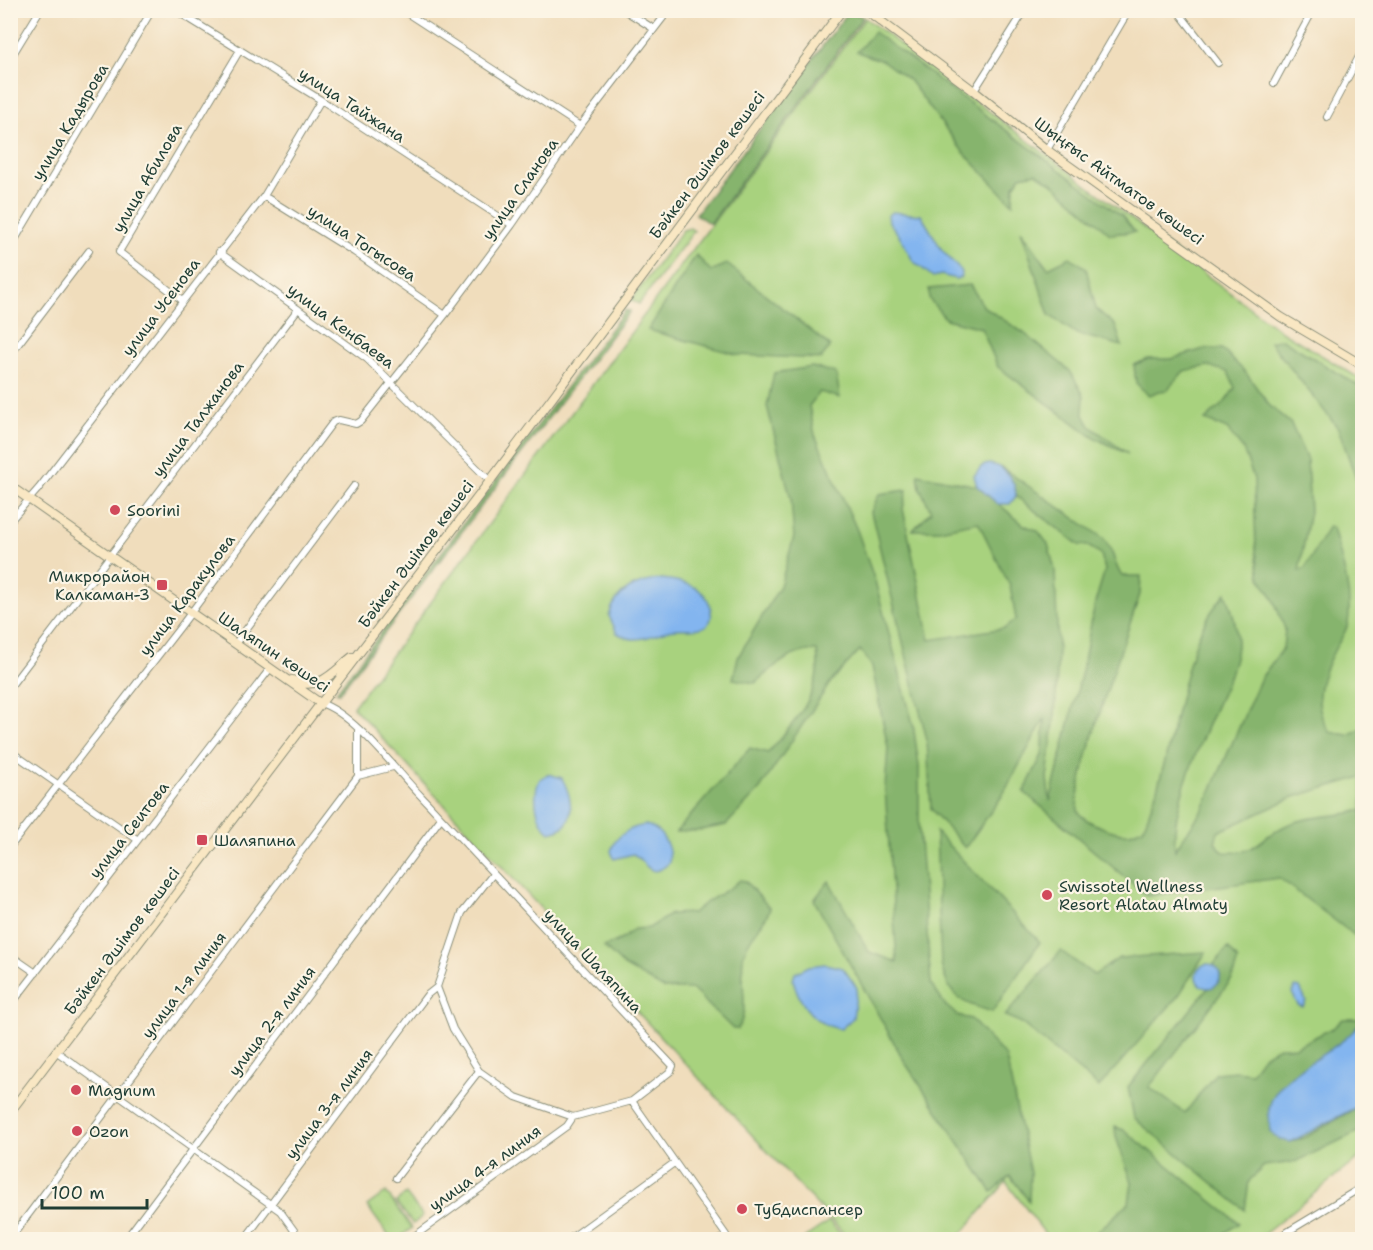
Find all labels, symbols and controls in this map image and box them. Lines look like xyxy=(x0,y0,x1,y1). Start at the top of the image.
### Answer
street label: улица Кадырова xyxy=(27,60,113,184)
street label: улица Тайжана xyxy=(295,63,409,147)
street label: Бәйкен Әшімов көшесі xyxy=(644,87,770,243)
street label: Шыңғыс Айтматов көшесі xyxy=(1030,112,1208,250)
street label: улица Абилова xyxy=(107,120,187,236)
street label: улица Сланова xyxy=(477,134,563,244)
street label: улица Тогысова xyxy=(304,200,420,286)
street label: улица Усенова xyxy=(117,254,205,360)
street label: улица Кенбаева xyxy=(283,279,399,373)
street label: улица Талжанова xyxy=(147,357,249,481)
street label: Бәйкен Әшімов көшесі xyxy=(353,476,479,632)
place label: Soorini xyxy=(127,500,180,521)
marker: Soorini xyxy=(108,503,122,517)
street label: улица Каракулова xyxy=(134,530,240,660)
place label: Микрорайон Калкаман-3 xyxy=(48,566,150,605)
marker: Микрорайон Калкаман-3 xyxy=(155,578,169,592)
street label: Шаляпин көшесі xyxy=(214,607,334,697)
street label: улица Сеитова xyxy=(85,777,174,883)
place label: Шаляпина xyxy=(214,830,296,851)
marker: Шаляпина xyxy=(195,833,209,847)
street label: Бәйкен Әшімов көшесі xyxy=(59,863,185,1019)
place label: Swissotel Wellness Resort Alatau Almaty xyxy=(1059,876,1228,915)
marker: Swissotel Wellness Resort Alatau Almaty xyxy=(1040,888,1054,902)
street label: улица Шаляпина xyxy=(539,904,647,1018)
street label: улица 1-я линия xyxy=(137,927,231,1043)
street label: улица 2-я линия xyxy=(224,962,320,1080)
street label: улица 3-я линия xyxy=(280,1044,378,1164)
place label: Magnum xyxy=(88,1080,156,1101)
marker: Magnum xyxy=(69,1083,83,1097)
street label: улица 4-я линия xyxy=(425,1120,545,1216)
place label: Ozon xyxy=(89,1121,129,1142)
marker: Ozon xyxy=(70,1124,84,1138)
scale bar xyxy=(42,1172,147,1210)
text: 100 m xyxy=(51,1181,105,1205)
place label: Тубдиспансер xyxy=(754,1199,863,1220)
marker: Тубдиспансер xyxy=(735,1202,749,1216)

